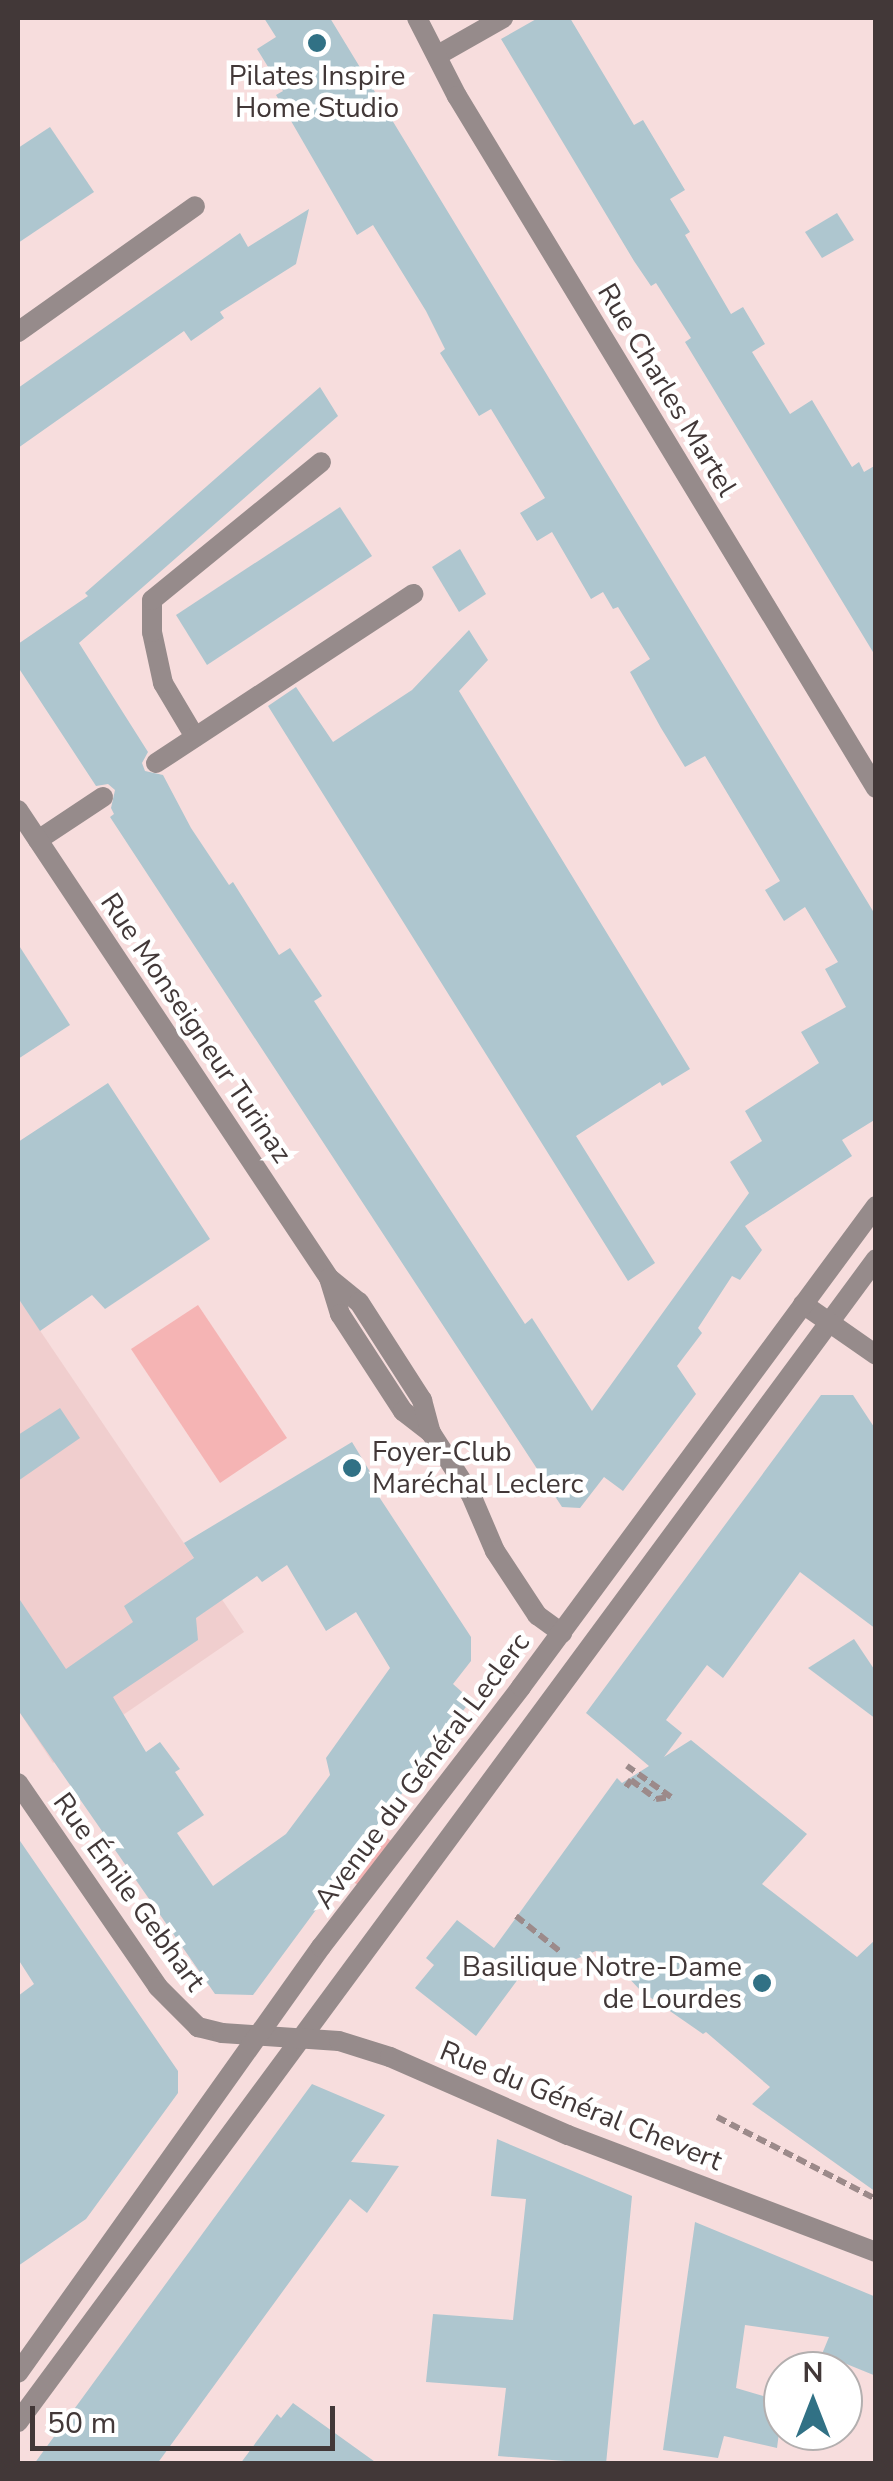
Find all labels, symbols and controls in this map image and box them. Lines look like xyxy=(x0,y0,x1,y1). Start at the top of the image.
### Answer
marker: Pilates Inspire Home Studio xyxy=(306,32,328,54)
place label: Pilates Inspire Home Studio xyxy=(229,59,405,125)
street label: Rue Charles Martel xyxy=(590,278,744,502)
street label: Rue Monseigneur Turinaz xyxy=(93,887,299,1169)
place label: Foyer-Club Maréchal Leclerc xyxy=(372,1435,583,1501)
marker: Foyer-Club Maréchal Leclerc xyxy=(341,1457,363,1479)
street label: Avenue du Général Leclerc xyxy=(307,1626,537,1916)
street label: Rue Émile Gebhart xyxy=(46,1786,212,1998)
place label: Basilique Notre-Dame de Lourdes xyxy=(462,1950,742,2016)
marker: Basilique Notre-Dame de Lourdes xyxy=(751,1972,773,1994)
street label: Rue du Général Chevert xyxy=(435,2034,727,2178)
north arrow xyxy=(763,2351,863,2451)
text: N xyxy=(803,2354,823,2392)
scale bar xyxy=(35,2386,340,2448)
text: 50 m xyxy=(47,2403,116,2444)

